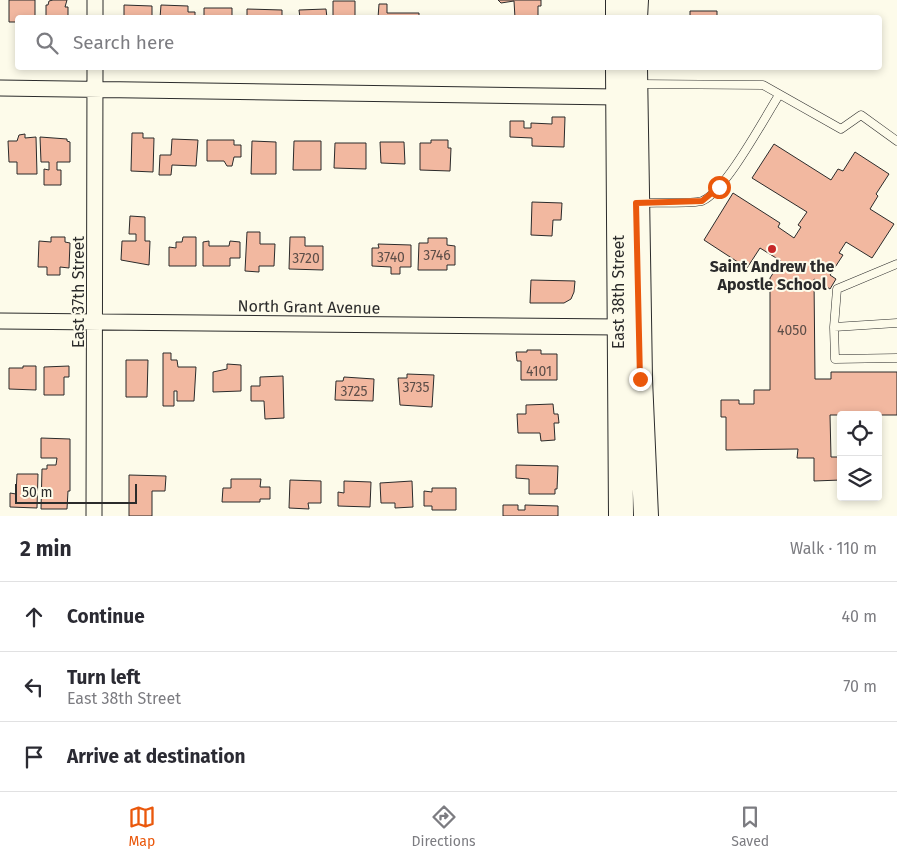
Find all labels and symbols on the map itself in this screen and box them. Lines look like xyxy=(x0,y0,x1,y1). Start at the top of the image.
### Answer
route start xyxy=(708,176,731,199)
street label: East 38th Street xyxy=(609,235,628,349)
street label: East 37th Street xyxy=(69,236,88,348)
marker: Saint Andrew the Apostle School xyxy=(766,243,778,255)
house number: 3746 xyxy=(423,247,451,264)
house number: 3740 xyxy=(377,249,405,266)
house number: 3720 xyxy=(292,250,320,267)
place label: Saint Andrew the Apostle School xyxy=(710,257,835,294)
street label: North Grant Avenue xyxy=(237,296,381,318)
house number: 4050 xyxy=(777,322,807,339)
house number: 4101 xyxy=(526,363,552,380)
route end xyxy=(629,368,652,391)
house number: 3735 xyxy=(403,379,430,396)
house number: 3725 xyxy=(341,383,367,400)
scale bar xyxy=(15,481,138,504)

